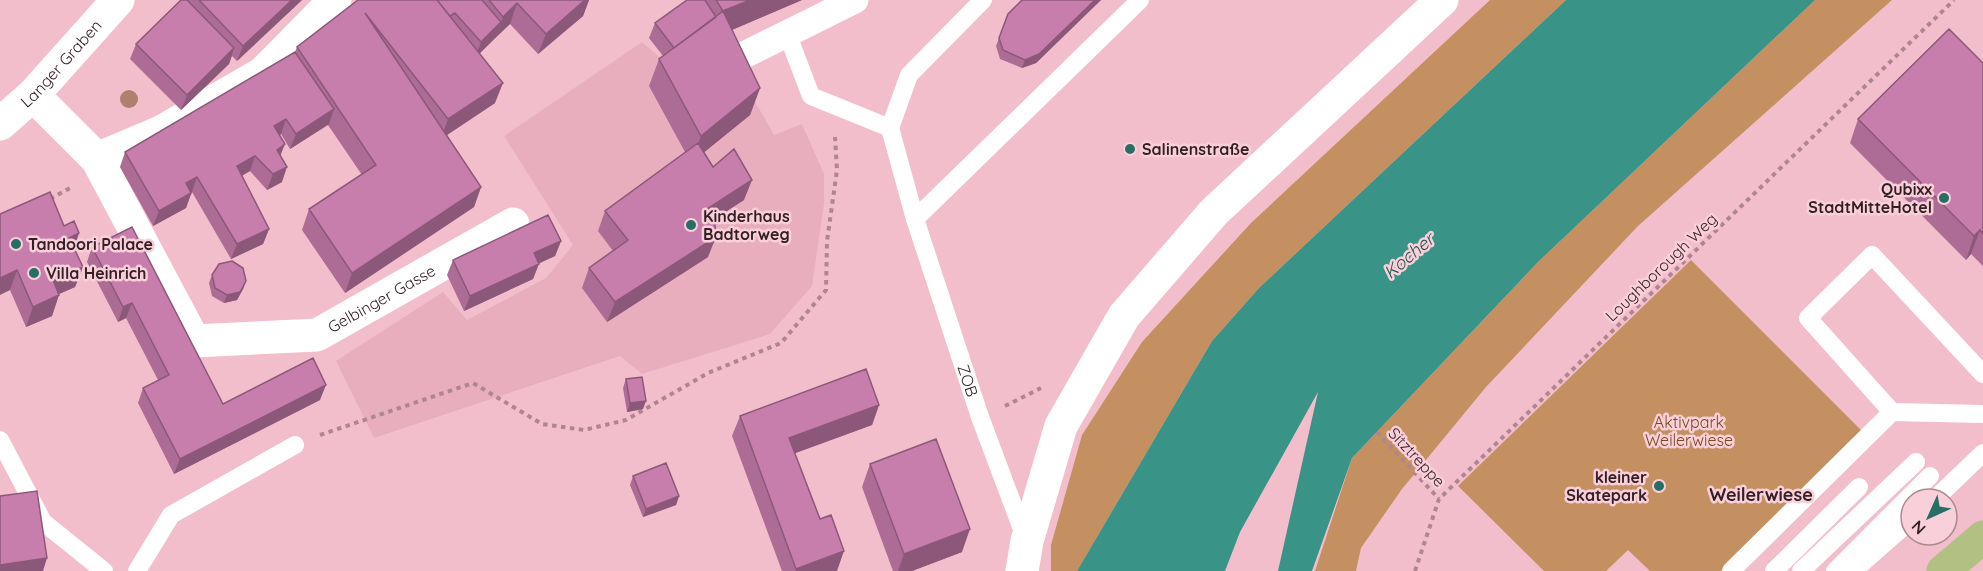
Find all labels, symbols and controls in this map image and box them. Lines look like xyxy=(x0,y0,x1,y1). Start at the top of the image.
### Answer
street label: Langer Graben xyxy=(16,15,106,112)
place label: Salinenstraße xyxy=(1142,139,1249,159)
marker: Salinenstraße xyxy=(1123,142,1137,156)
place label: Qubixx StadtMitteHotel xyxy=(1808,179,1932,217)
marker: Qubixx StadtMitteHotel xyxy=(1937,191,1951,205)
place label: Kinderhaus Badtorweg xyxy=(703,206,790,244)
street label: Loughborough Weg xyxy=(1601,209,1721,325)
marker: Kinderhaus Badtorweg xyxy=(684,218,698,232)
water label: Kocher xyxy=(1379,226,1440,283)
place label: Tandoori Palace xyxy=(28,234,153,254)
marker: Tandoori Palace xyxy=(9,237,23,251)
street label: Gelbinger Gasse xyxy=(324,260,439,337)
place label: Villa Heinrich xyxy=(46,263,146,283)
marker: Villa Heinrich xyxy=(27,266,41,280)
street label: ZOB xyxy=(953,362,983,399)
park label: Aktivpark Weilerwiese xyxy=(1645,412,1733,450)
street label: Sitztreppe xyxy=(1384,423,1450,491)
place label: kleiner Skatepark xyxy=(1566,467,1647,505)
marker: kleiner Skatepark xyxy=(1652,479,1666,493)
district label: Weilerwiese xyxy=(1709,483,1813,506)
north arrow xyxy=(1899,487,1959,547)
text: N xyxy=(1907,516,1930,539)

